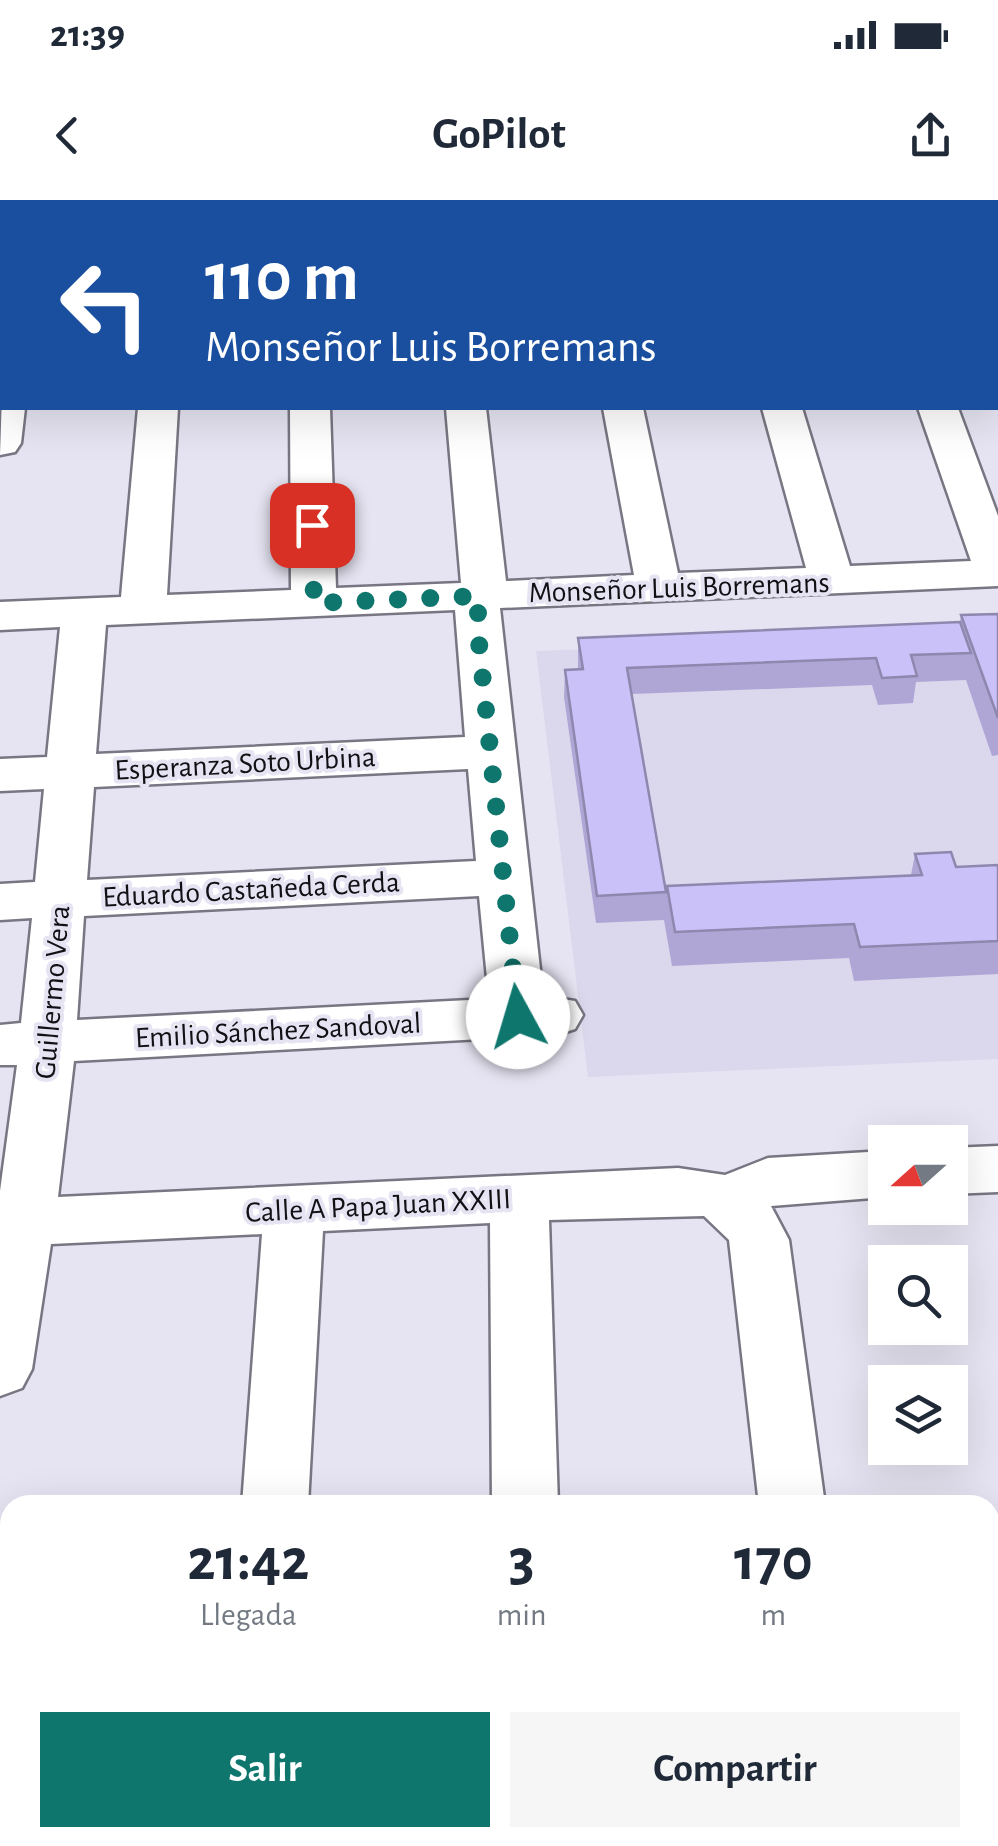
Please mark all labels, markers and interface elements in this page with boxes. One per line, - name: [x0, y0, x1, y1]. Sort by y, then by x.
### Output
- text: 21:39: [50, 16, 125, 54]
- icon: back: [40, 108, 95, 163]
- icon: share: [903, 108, 958, 163]
- text: GoPilot: [432, 112, 566, 157]
- icon: left: [40, 240, 170, 370]
- text: 110 m: [205, 243, 359, 313]
- text: Monseñor Luis Borremans: [205, 325, 657, 370]
- pin: [270, 483, 355, 568]
- icon: arrive: [285, 498, 340, 553]
- street label: Monseñor Luis Borremans: [528, 568, 830, 608]
- street label: Esperanza Soto Urbina: [114, 742, 376, 786]
- street label: Eduardo Castañeda Cerda: [101, 867, 401, 913]
- street label: Guillermo Vera: [30, 904, 76, 1080]
- position arrow: [466, 965, 570, 1069]
- street label: Emilio Sánchez Sandoval: [134, 1009, 422, 1053]
- north arrow: [868, 1125, 968, 1225]
- map controls: [868, 1125, 968, 1465]
- street label: Calle A Papa Juan XXIII: [244, 1184, 512, 1228]
- button: search: [868, 1245, 968, 1345]
- button: layers: [868, 1365, 968, 1465]
- text: 21:42: [187, 1531, 309, 1591]
- text: 3: [509, 1531, 535, 1591]
- text: 170: [734, 1531, 813, 1591]
- text: Llegada: [200, 1599, 297, 1631]
- text: min: [497, 1599, 547, 1631]
- text: m: [760, 1599, 786, 1631]
- button: Salir: [40, 1712, 490, 1827]
- button: Compartir: [510, 1712, 960, 1827]

